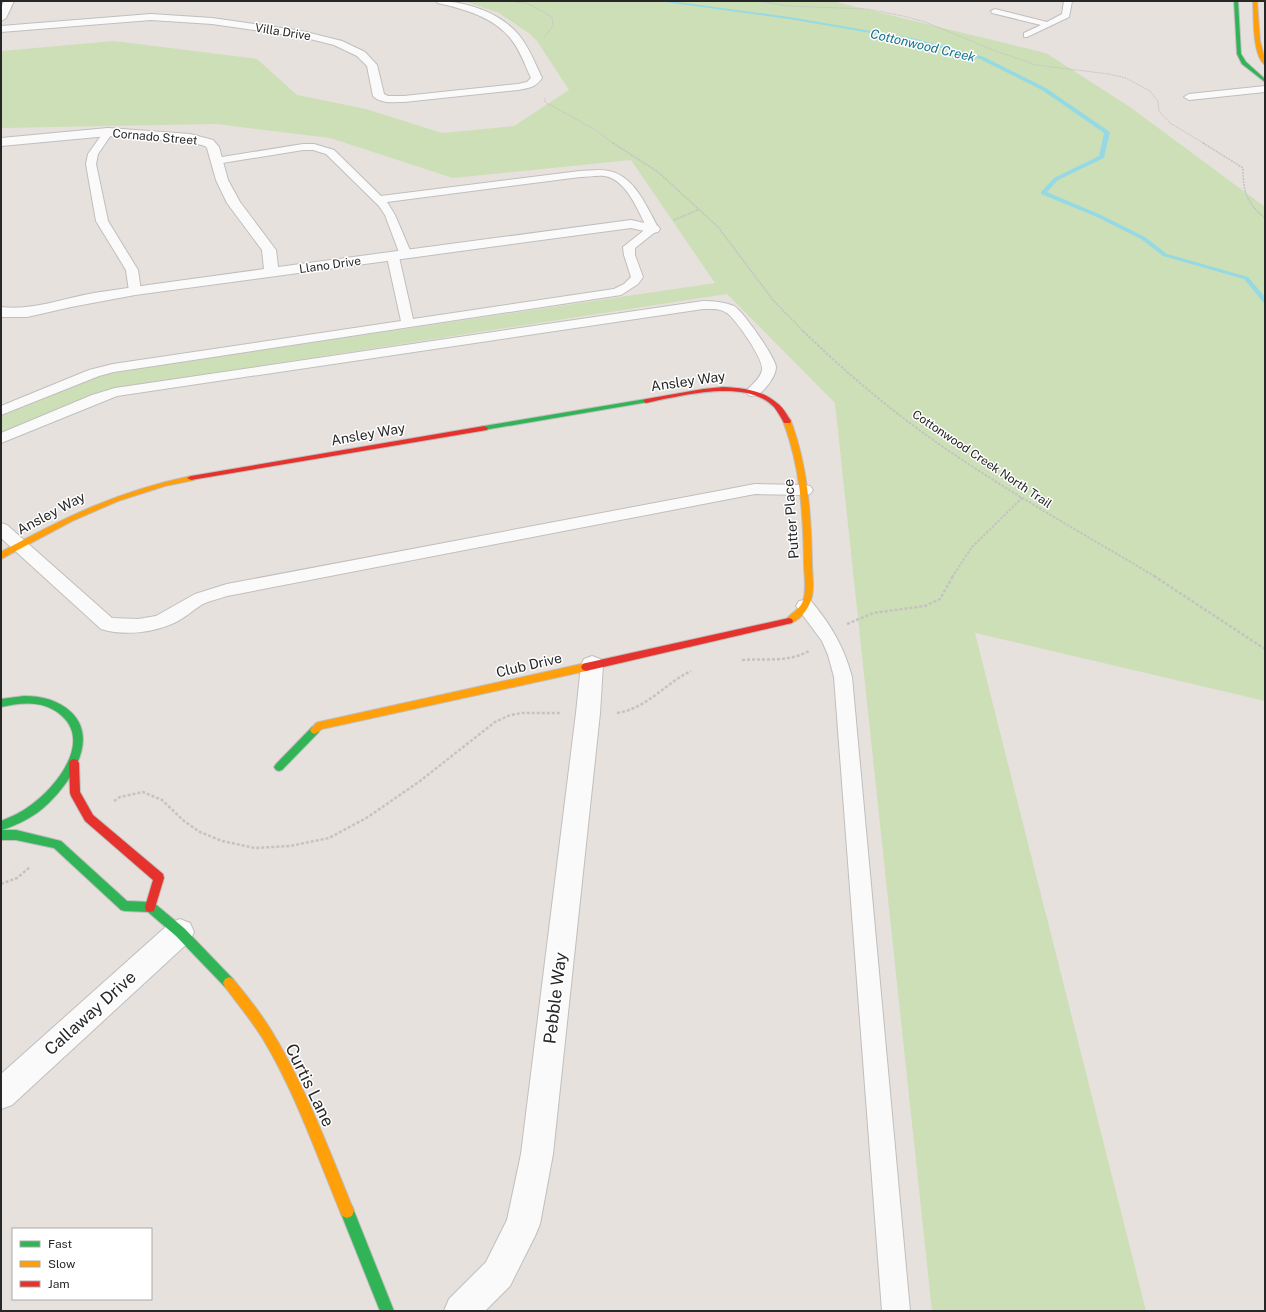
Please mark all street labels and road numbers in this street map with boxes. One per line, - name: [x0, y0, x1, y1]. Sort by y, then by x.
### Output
- street label: Villa Drive: [254, 21, 312, 43]
- street label: Cornado Street: [112, 126, 198, 148]
- street label: Llano Drive: [298, 254, 362, 276]
- street label: Ansley Way: [650, 368, 727, 394]
- street label: Cottonwood Creek North Trail: [910, 407, 1055, 511]
- street label: Ansley Way: [330, 420, 407, 448]
- street label: Putter Place: [780, 478, 802, 560]
- street label: Ansley Way: [14, 488, 88, 538]
- street label: Club Drive: [495, 650, 564, 680]
- street label: Pebble Way: [539, 951, 571, 1045]
- street label: Callaway Drive: [40, 967, 140, 1059]
- street label: Curtis Lane: [281, 1040, 339, 1130]

